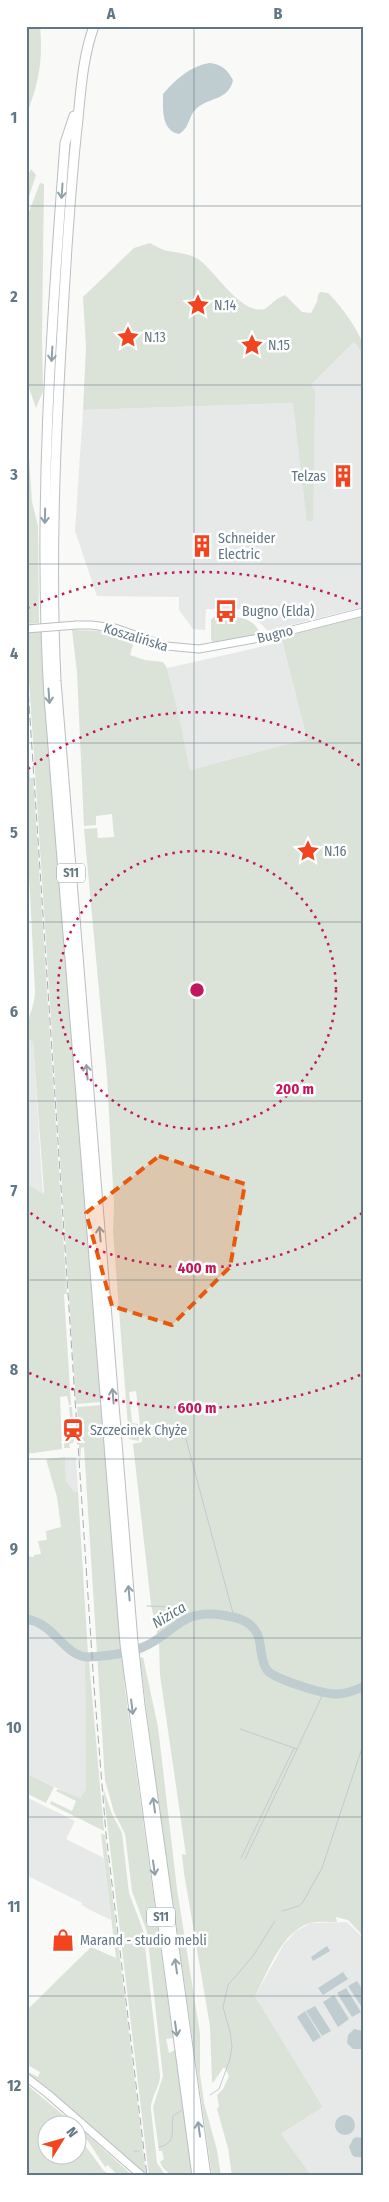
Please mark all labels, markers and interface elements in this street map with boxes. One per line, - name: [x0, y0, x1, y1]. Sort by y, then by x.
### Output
- text: A: [106, 4, 116, 23]
- text: B: [274, 4, 283, 23]
- text: 1: [11, 108, 17, 127]
- one-way arrow: [57, 183, 66, 199]
- text: 2: [9, 287, 18, 306]
- place icon: N.14: [185, 292, 211, 318]
- place label: N.14: [214, 297, 237, 314]
- place icon: N.13: [115, 324, 141, 350]
- place label: N.13: [144, 329, 166, 346]
- place icon: N.15: [239, 332, 265, 358]
- place label: N.15: [268, 337, 290, 354]
- one-way arrow: [48, 345, 57, 361]
- building icon: Telzas: [330, 463, 356, 489]
- text: 3: [9, 465, 18, 484]
- place label: Telzas: [291, 468, 326, 485]
- one-way arrow: [40, 508, 50, 524]
- place label: Schneider Electric: [218, 530, 276, 563]
- building icon: Schneider Electric: [189, 533, 215, 559]
- bus stop icon: Bugno (Elda): [213, 598, 239, 624]
- place label: Bugno (Elda): [242, 603, 314, 620]
- street label: Koszalińska: [102, 620, 170, 655]
- street label: Bugno: [255, 622, 295, 647]
- text: 4: [10, 644, 18, 663]
- one-way arrow: [45, 687, 54, 703]
- text: 5: [10, 823, 18, 842]
- place icon: N.16: [295, 838, 321, 864]
- place label: N.16: [324, 843, 347, 860]
- road number: S11: [57, 864, 85, 882]
- centre of rings: [188, 981, 206, 999]
- text: 6: [10, 1002, 18, 1021]
- one-way arrow: [83, 1065, 92, 1081]
- text: 200 m: [275, 1080, 314, 1098]
- text: 7: [11, 1181, 18, 1200]
- one-way arrow: [96, 1227, 105, 1243]
- text: 400 m: [178, 1259, 216, 1277]
- text: 8: [10, 1360, 19, 1379]
- one-way arrow: [109, 1389, 118, 1405]
- text: 600 m: [178, 1399, 216, 1417]
- station icon: Szczecinek Chyże: [60, 1417, 86, 1443]
- place label: Szczecinek Chyże: [90, 1422, 187, 1439]
- text: 9: [10, 1539, 18, 1558]
- one-way arrow: [124, 1585, 134, 1601]
- water label: Nizica: [149, 1598, 189, 1632]
- one-way arrow: [127, 1699, 137, 1715]
- text: 10: [6, 1718, 22, 1737]
- one-way arrow: [149, 1797, 159, 1813]
- one-way arrow: [149, 1860, 159, 1876]
- text: 11: [7, 1897, 21, 1916]
- road number: S11: [147, 1908, 175, 1926]
- shop icon: Marand - studio mebli: [50, 1927, 76, 1953]
- place label: Marand - studio mebli: [80, 1932, 207, 1949]
- one-way arrow: [171, 1958, 181, 1974]
- one-way arrow: [172, 2020, 182, 2036]
- text: 12: [7, 2076, 22, 2095]
- north arrow: [38, 2114, 88, 2164]
- one-way arrow: [194, 2122, 204, 2138]
- text: N: [63, 2124, 81, 2141]

